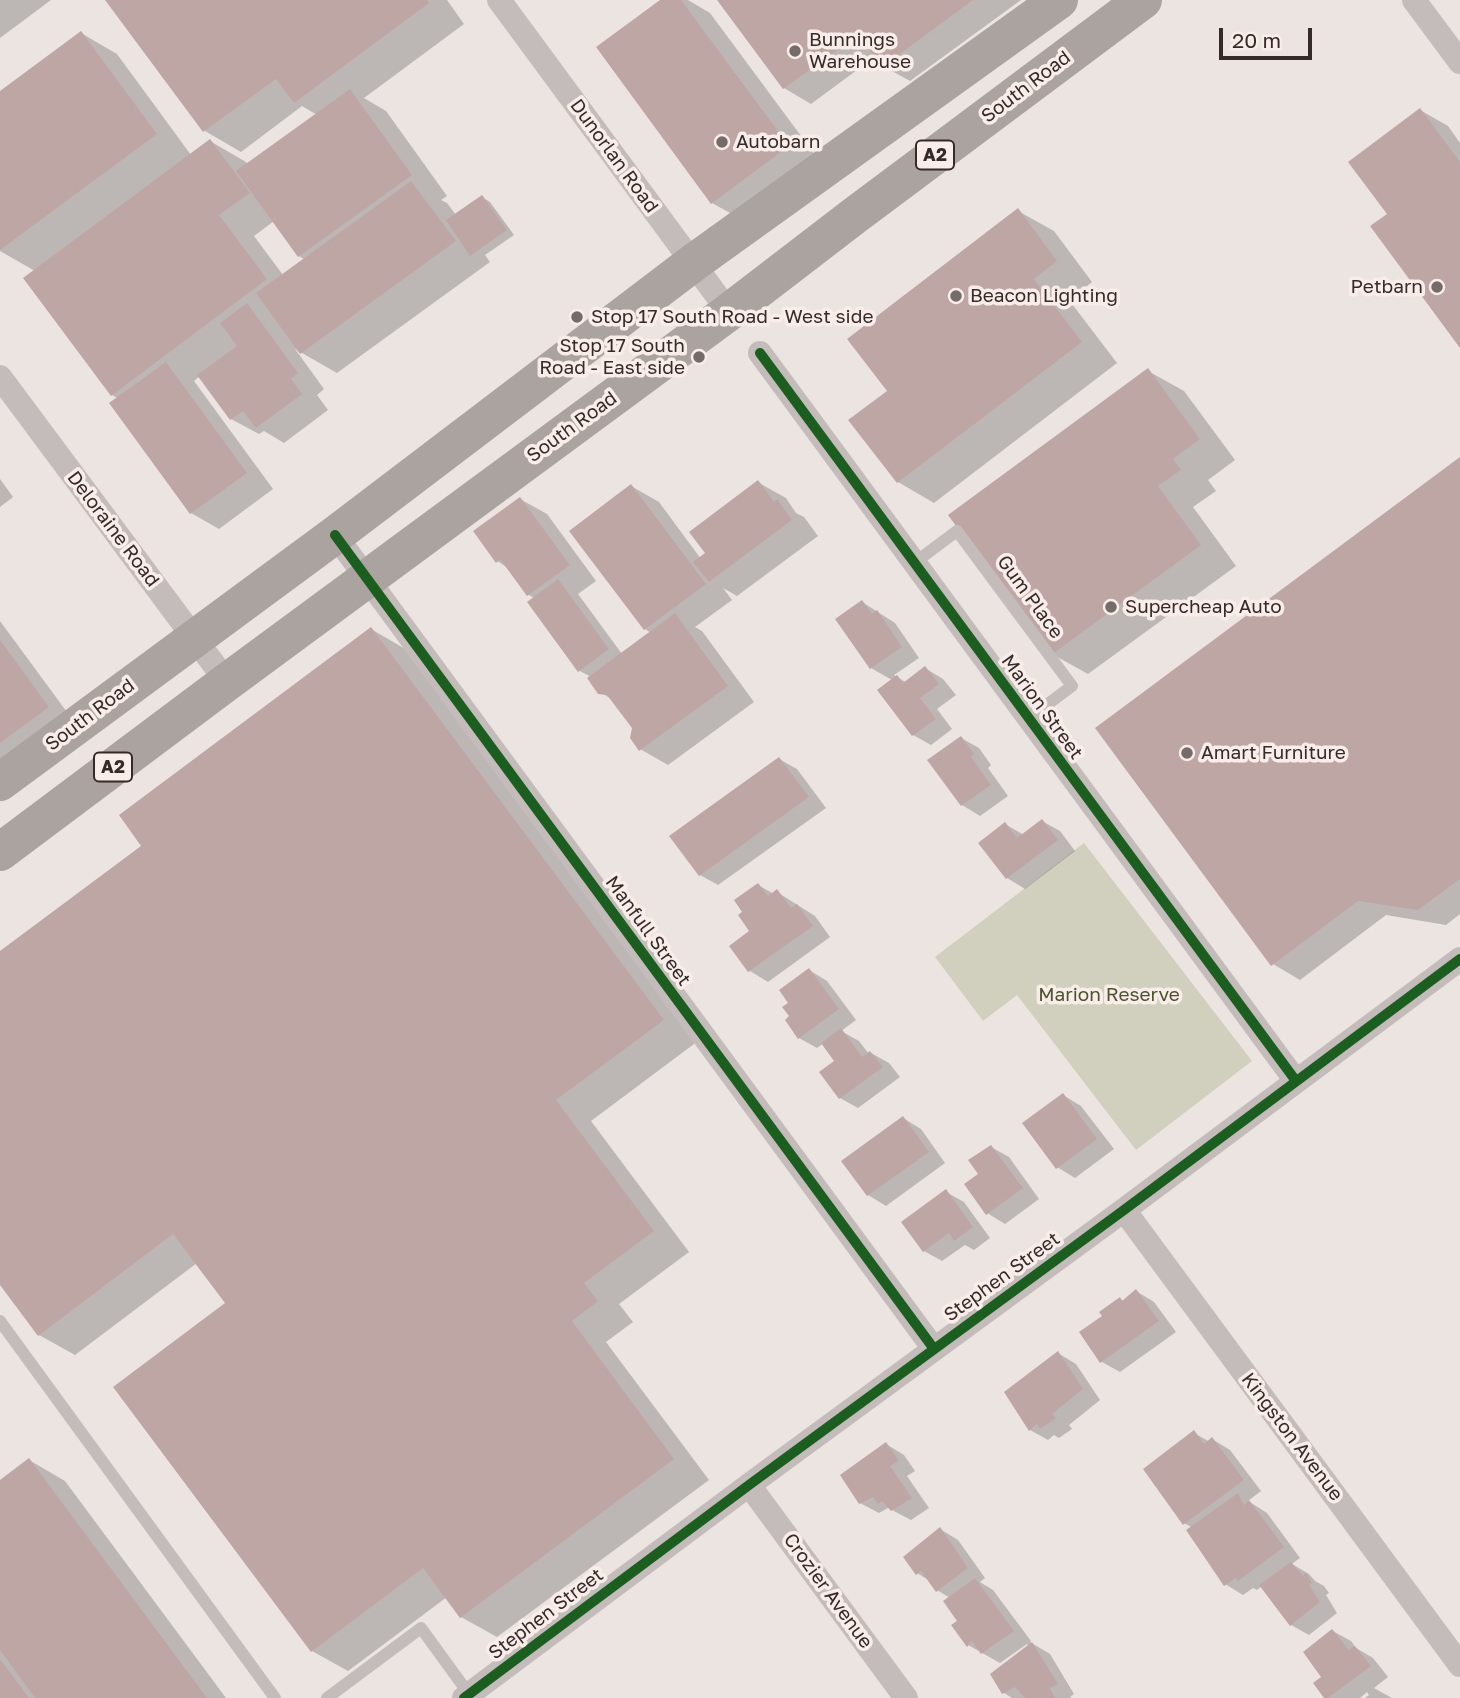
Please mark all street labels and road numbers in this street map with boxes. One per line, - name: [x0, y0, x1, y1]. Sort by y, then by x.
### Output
- street label: South Road: [977, 46, 1075, 128]
- street label: Dunorlan Road: [565, 95, 663, 217]
- road number: A2: [916, 140, 954, 170]
- street label: South Road: [523, 387, 621, 467]
- street label: Deloraine Road: [62, 467, 164, 591]
- street label: Gum Place: [992, 551, 1068, 643]
- street label: Marion Street: [996, 650, 1088, 764]
- street label: South Road: [41, 674, 139, 756]
- road number: A2: [94, 752, 132, 782]
- street label: Manfull Street: [600, 872, 696, 990]
- street label: Stephen Street: [940, 1227, 1064, 1327]
- street label: Kingston Avenue: [1237, 1369, 1347, 1505]
- street label: Crozier Avenue: [779, 1529, 877, 1653]
- street label: Stephen Street: [484, 1564, 608, 1664]

